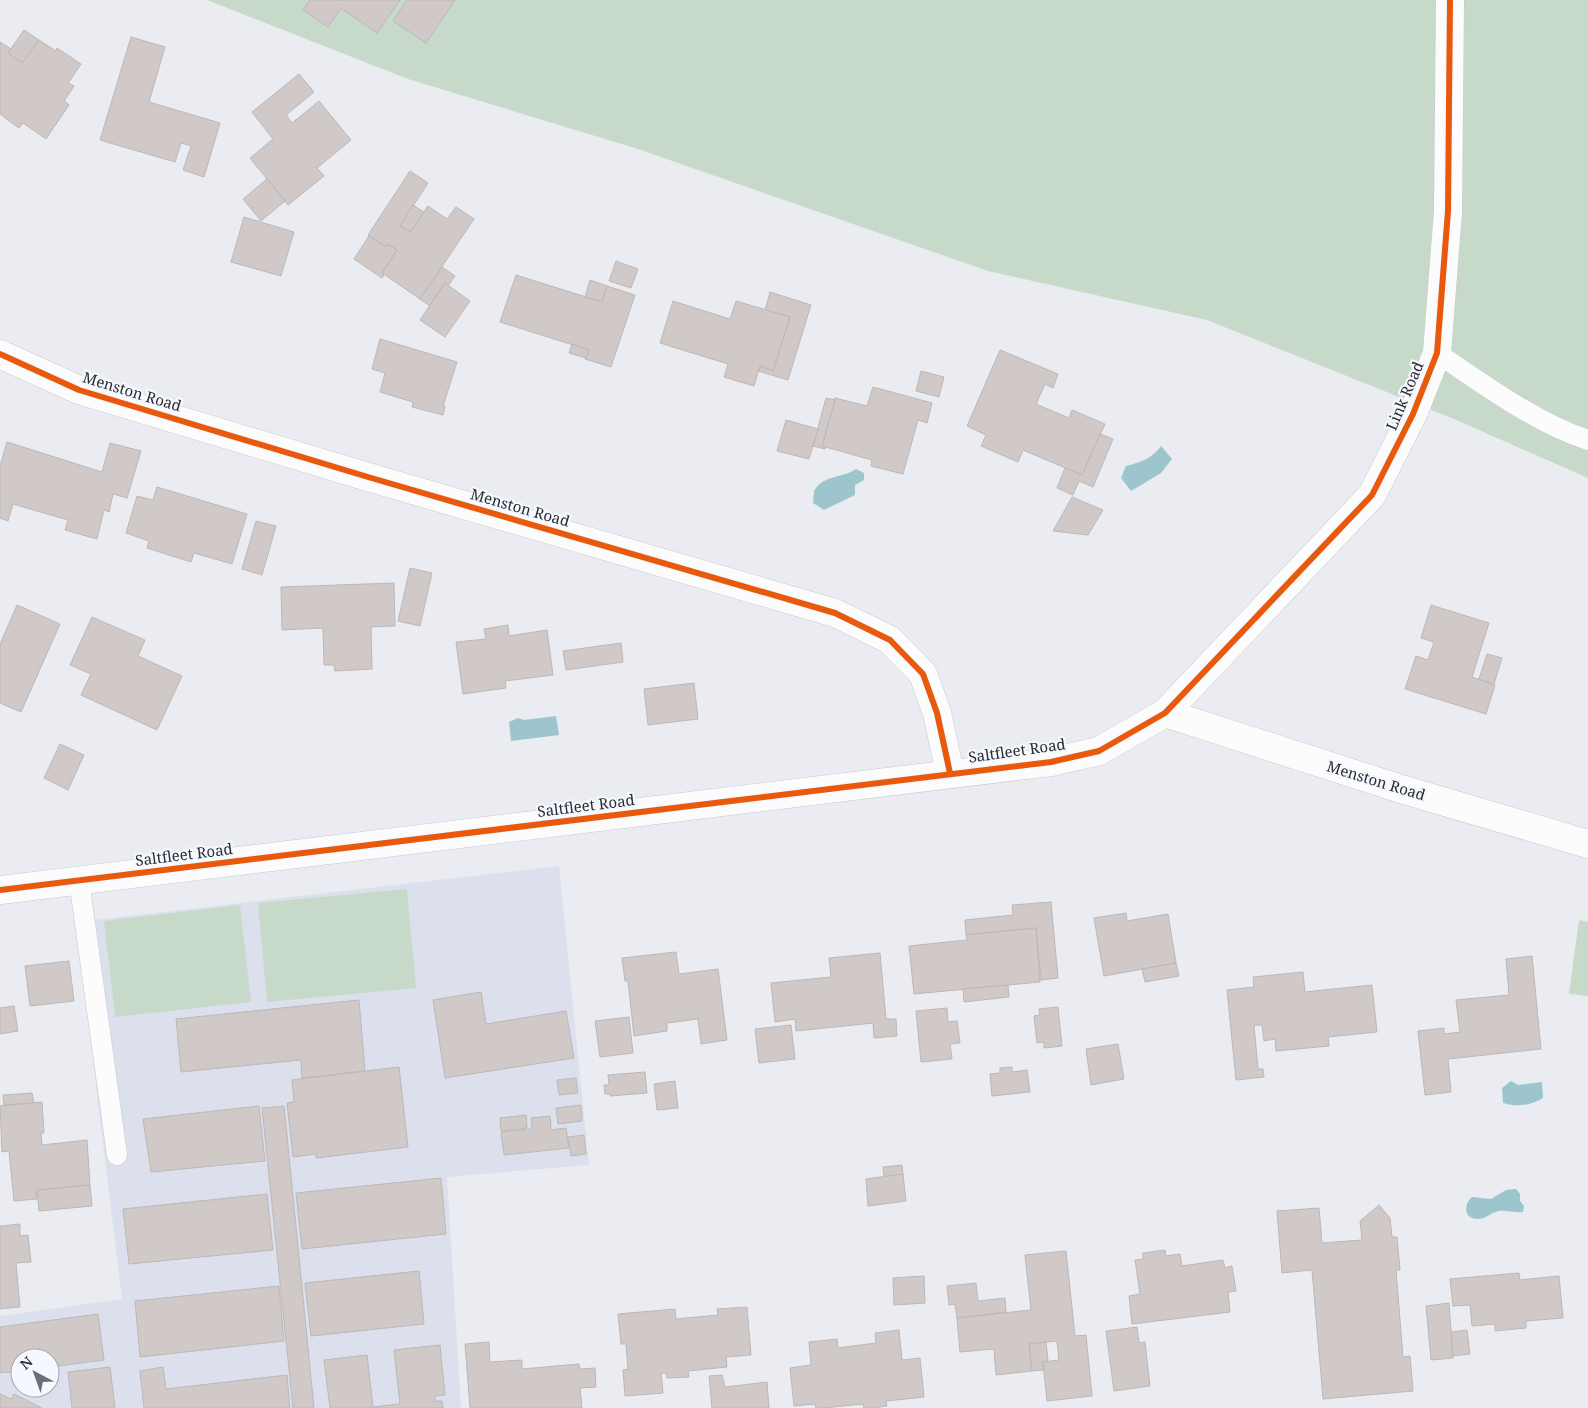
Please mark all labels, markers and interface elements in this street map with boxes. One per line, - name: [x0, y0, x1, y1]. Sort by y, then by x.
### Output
- street label: Link Road: [1381, 358, 1427, 433]
- street label: Menston Road: [80, 367, 184, 416]
- street label: Menston Road: [468, 483, 572, 531]
- street label: Saltfleet Road: [967, 733, 1067, 767]
- street label: Menston Road: [1324, 756, 1428, 805]
- street label: Saltfleet Road: [536, 789, 636, 821]
- street label: Saltfleet Road: [134, 838, 234, 870]
- north arrow: [10, 1348, 60, 1398]
- text: N: [16, 1352, 37, 1374]

